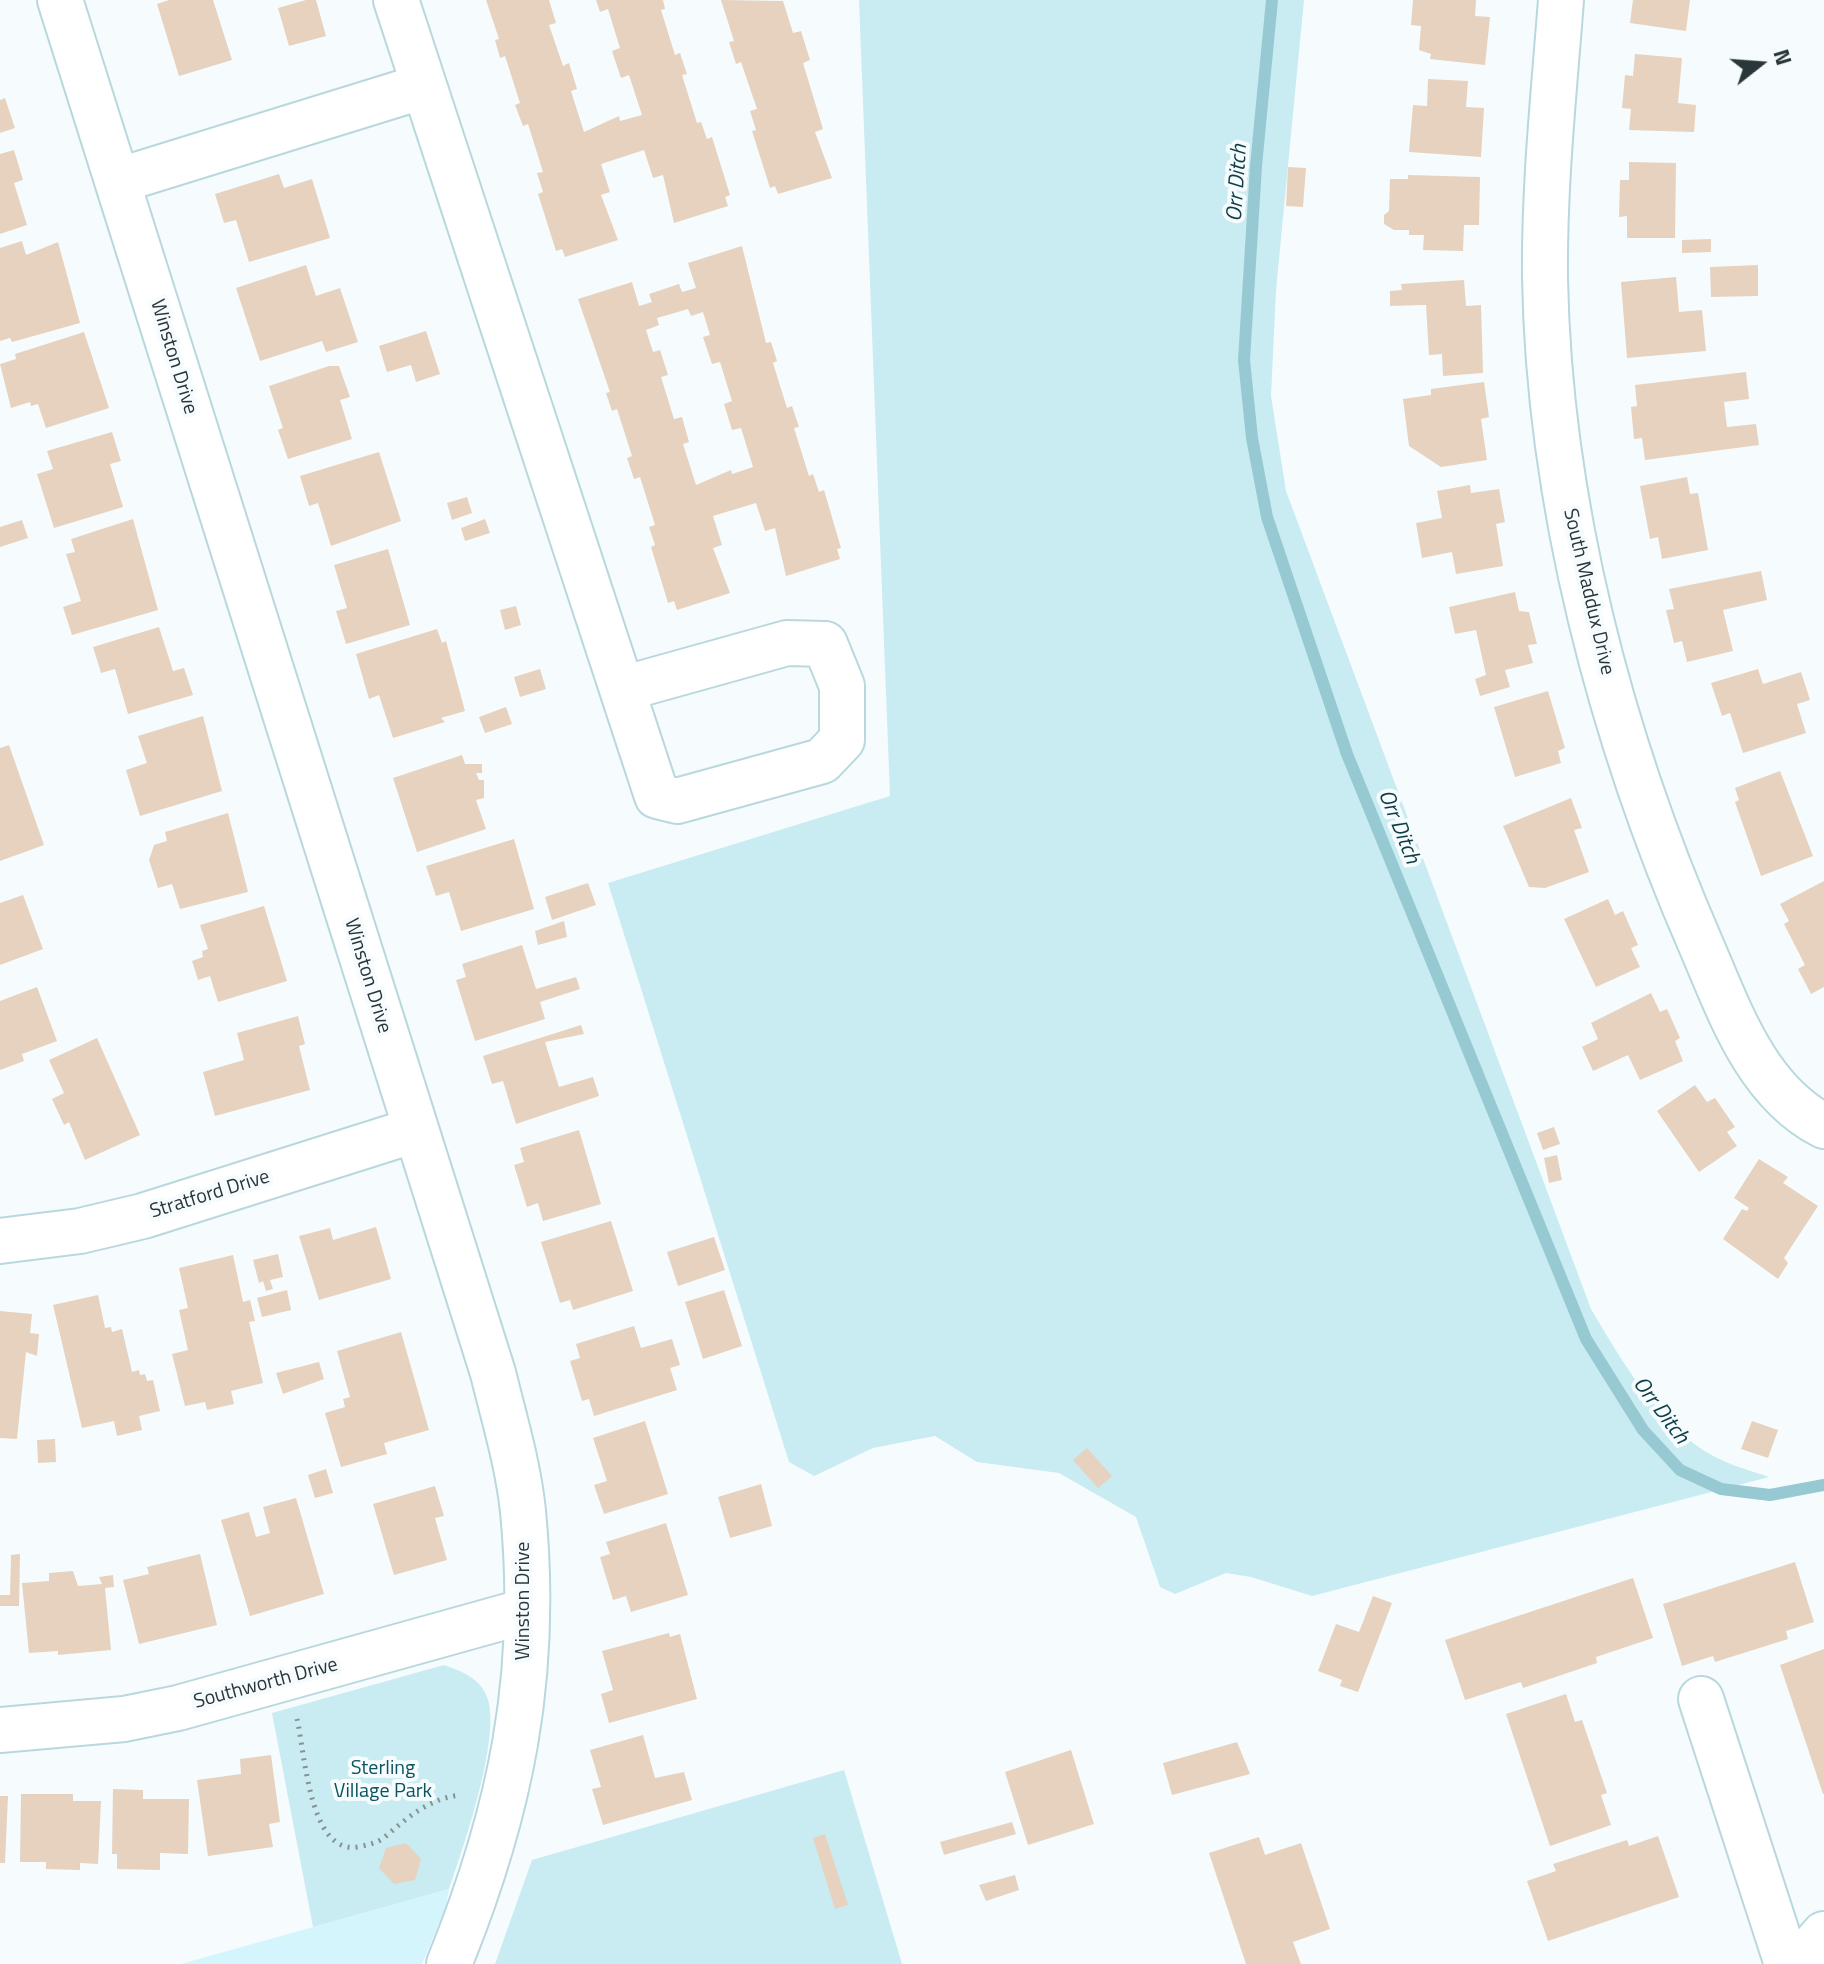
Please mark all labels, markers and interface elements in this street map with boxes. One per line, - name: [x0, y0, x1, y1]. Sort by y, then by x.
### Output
- north arrow: [1720, 24, 1800, 104]
- text: N: [1764, 45, 1801, 69]
- water label: Orr Ditch: [1222, 144, 1254, 222]
- street label: Winston Drive: [144, 297, 202, 417]
- street label: South Maddux Drive: [1557, 506, 1619, 678]
- water label: Orr Ditch: [1371, 786, 1425, 868]
- street label: Winston Drive: [338, 916, 396, 1036]
- street label: Stratford Drive: [147, 1165, 273, 1225]
- water label: Orr Ditch: [1626, 1372, 1694, 1450]
- street label: Winston Drive: [512, 1542, 536, 1660]
- street label: Southworth Drive: [191, 1653, 341, 1715]
- park label: Sterling Village Park: [334, 1757, 432, 1804]

